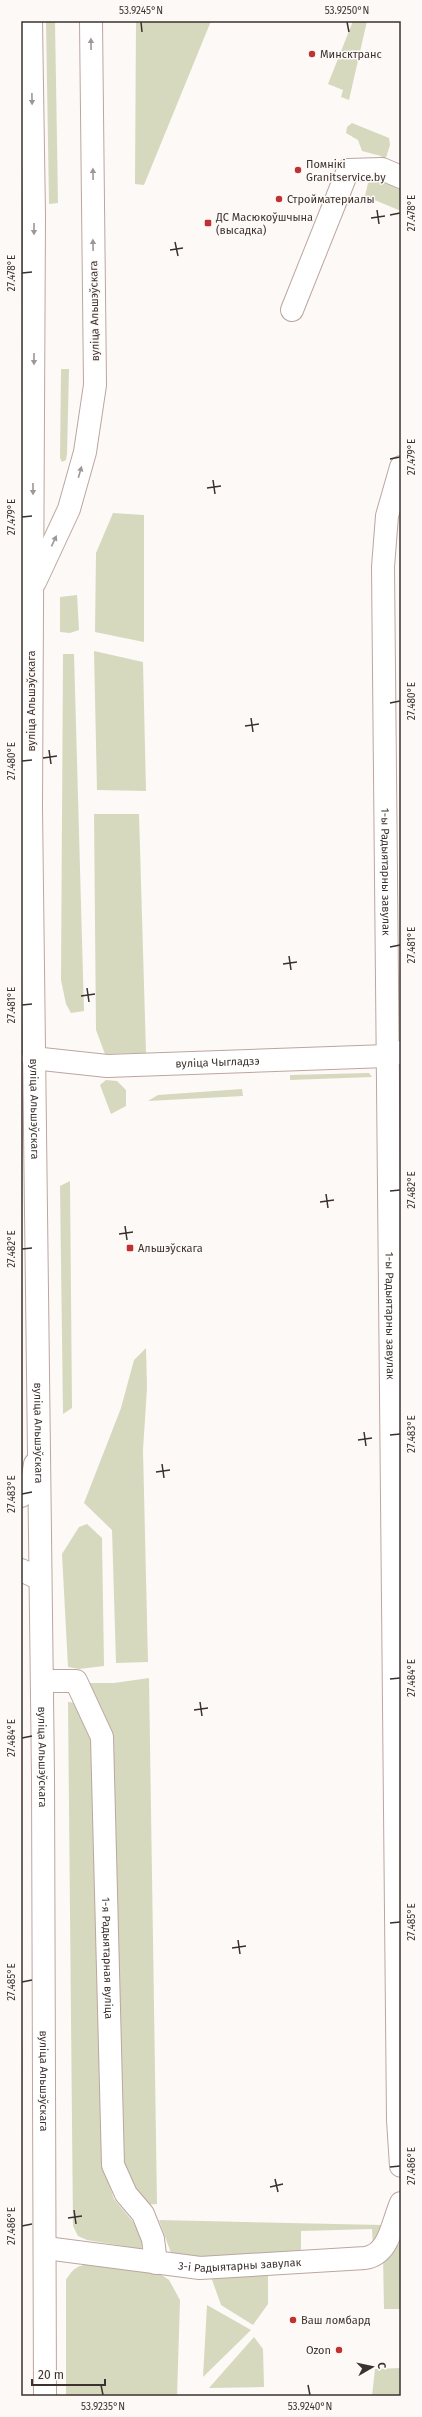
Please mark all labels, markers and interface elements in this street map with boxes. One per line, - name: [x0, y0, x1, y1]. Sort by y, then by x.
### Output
- text: 53.9245°N: [119, 5, 163, 17]
- text: 53.9250°N: [325, 5, 369, 17]
- one-way arrow: [88, 37, 94, 50]
- place label: Минсктранс: [320, 48, 382, 61]
- marker: Минсктранс: [307, 49, 317, 59]
- one-way arrow: [29, 93, 35, 106]
- place label: Помнікі Granitservice.by: [306, 158, 386, 184]
- marker: Помнікі Granitservice.by: [293, 165, 303, 175]
- one-way arrow: [90, 167, 96, 180]
- place label: Стройматериалы: [287, 193, 374, 206]
- marker: Стройматериалы: [274, 194, 284, 204]
- text: 27.478°E: [406, 195, 418, 231]
- place label: ДС Масюкоўшчына (высадка): [215, 211, 313, 237]
- marker: ДС Масюкоўшчына (высадка): [203, 218, 213, 228]
- one-way arrow: [31, 223, 37, 236]
- one-way arrow: [90, 239, 97, 251]
- text: 27.478°E: [6, 255, 18, 291]
- street label: вуліца Альшэўскага: [87, 260, 102, 362]
- one-way arrow: [31, 353, 37, 366]
- text: 27.479°E: [406, 439, 418, 475]
- one-way arrow: [77, 465, 83, 477]
- one-way arrow: [30, 483, 36, 496]
- text: 27.479°E: [6, 499, 18, 535]
- one-way arrow: [51, 535, 57, 547]
- street label: вуліца Альшэўскага: [25, 651, 38, 751]
- text: 27.480°E: [406, 682, 418, 720]
- text: 27.480°E: [6, 742, 18, 780]
- street label: 1-ы Радыятарны завулак: [378, 808, 393, 936]
- text: 27.481°E: [406, 927, 418, 963]
- text: 27.481°E: [6, 987, 18, 1023]
- street label: вуліца Чыгладзэ: [175, 1055, 260, 1071]
- street label: вуліца Альшэўскага: [27, 1058, 41, 1160]
- text: 27.482°E: [406, 1171, 418, 1209]
- text: 27.482°E: [6, 1230, 18, 1268]
- place label: Альшэўскага: [138, 1242, 203, 1255]
- marker: Альшэўскага: [125, 1243, 135, 1253]
- street label: 1-ы Радыятарны завулак: [383, 1252, 397, 1380]
- street label: вуліца Альшэўскага: [31, 1382, 45, 1484]
- text: 27.483°E: [406, 1415, 418, 1453]
- text: 27.483°E: [6, 1475, 18, 1513]
- text: 27.484°E: [406, 1659, 418, 1697]
- street label: вуліца Альшэўскага: [35, 1706, 49, 1807]
- text: 27.484°E: [6, 1719, 18, 1757]
- street label: 1-я Радыятарная вуліца: [99, 1897, 115, 2019]
- text: 27.485°E: [406, 1903, 418, 1941]
- text: 27.485°E: [6, 1963, 18, 2001]
- street label: вуліца Альшэўскага: [37, 2030, 50, 2131]
- text: 27.486°E: [406, 2147, 418, 2185]
- text: 27.486°E: [6, 2207, 18, 2245]
- street label: 3-і Радыятарны завулак: [177, 2256, 302, 2275]
- place label: Ваш ломбард: [301, 2314, 370, 2327]
- marker: Ваш ломбард: [288, 2315, 298, 2325]
- place label: Ozon: [306, 2344, 331, 2357]
- marker: Ozon: [334, 2345, 344, 2355]
- north arrow: [352, 2347, 392, 2387]
- scale bar: [32, 2361, 105, 2387]
- text: С: [374, 2361, 388, 2370]
- text: 20 m: [38, 2368, 64, 2382]
- text: 53.9235°N: [81, 2401, 125, 2413]
- text: 53.9240°N: [288, 2401, 332, 2413]

